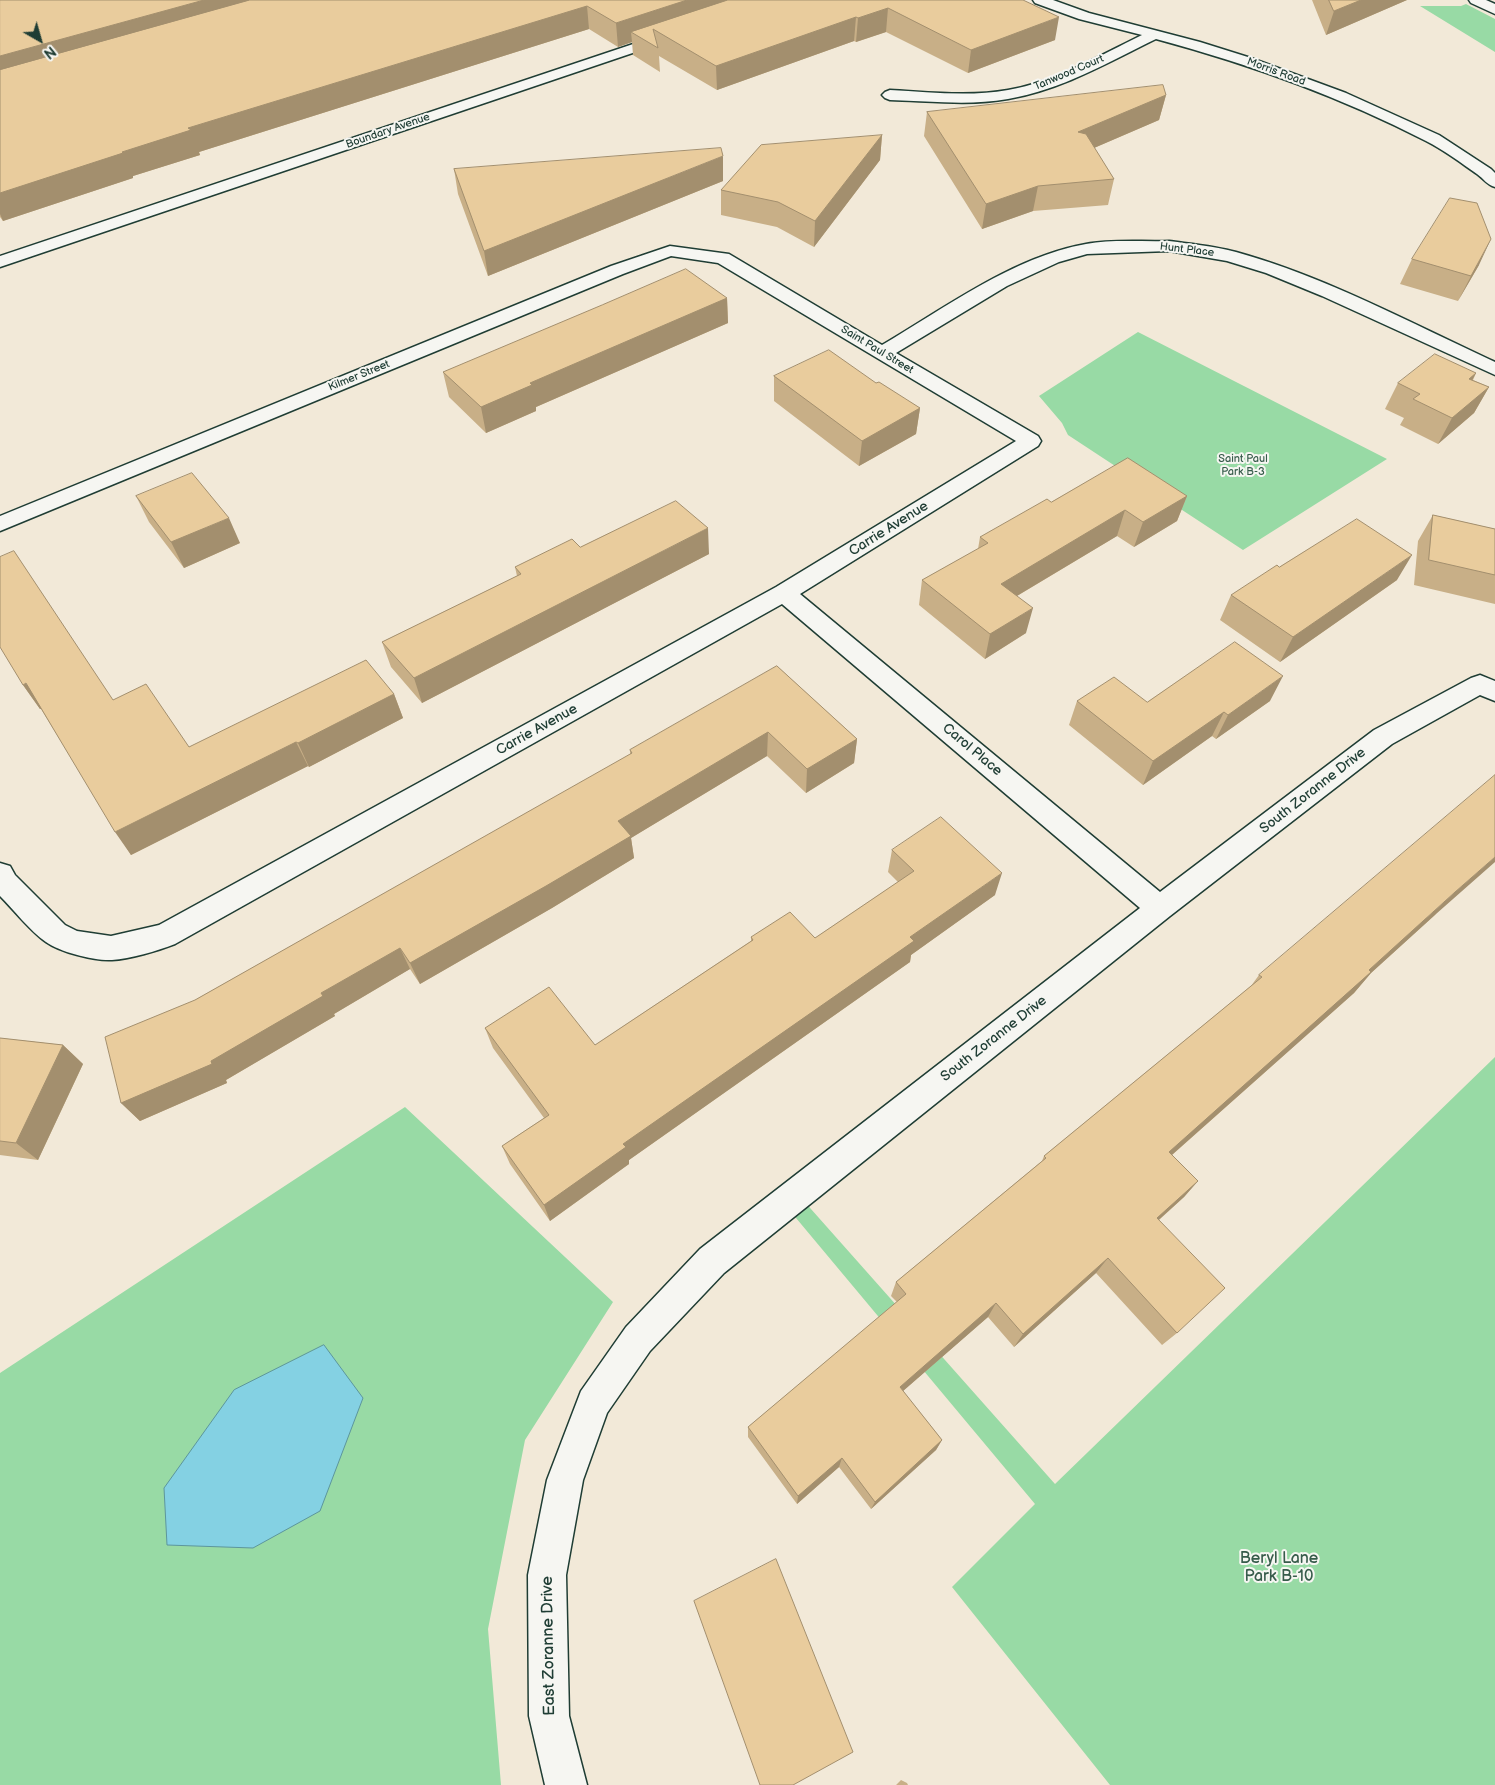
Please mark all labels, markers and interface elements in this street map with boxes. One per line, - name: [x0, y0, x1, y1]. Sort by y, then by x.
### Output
- north arrow: [15, 15, 65, 65]
- text: N: [40, 42, 59, 62]
- street label: Tanwood Court: [1032, 52, 1106, 94]
- street label: Morris Road: [1245, 55, 1307, 89]
- street label: Boundary Avenue: [344, 110, 432, 152]
- street label: Hunt Place: [1159, 240, 1215, 260]
- street label: Saint Paul Street: [838, 323, 916, 377]
- street label: Kilmer Street: [326, 358, 392, 394]
- park label: Saint Paul Park B-3: [1218, 452, 1268, 478]
- street label: Carrie Avenue: [846, 498, 932, 560]
- street label: Carrie Avenue: [493, 701, 581, 759]
- street label: Carol Place: [939, 720, 1005, 780]
- street label: South Zoranne Drive: [1257, 744, 1369, 838]
- street label: South Zoranne Drive: [938, 992, 1050, 1086]
- park label: Beryl Lane Park B-10: [1240, 1549, 1318, 1587]
- street label: East Zoranne Drive: [538, 1576, 560, 1716]

